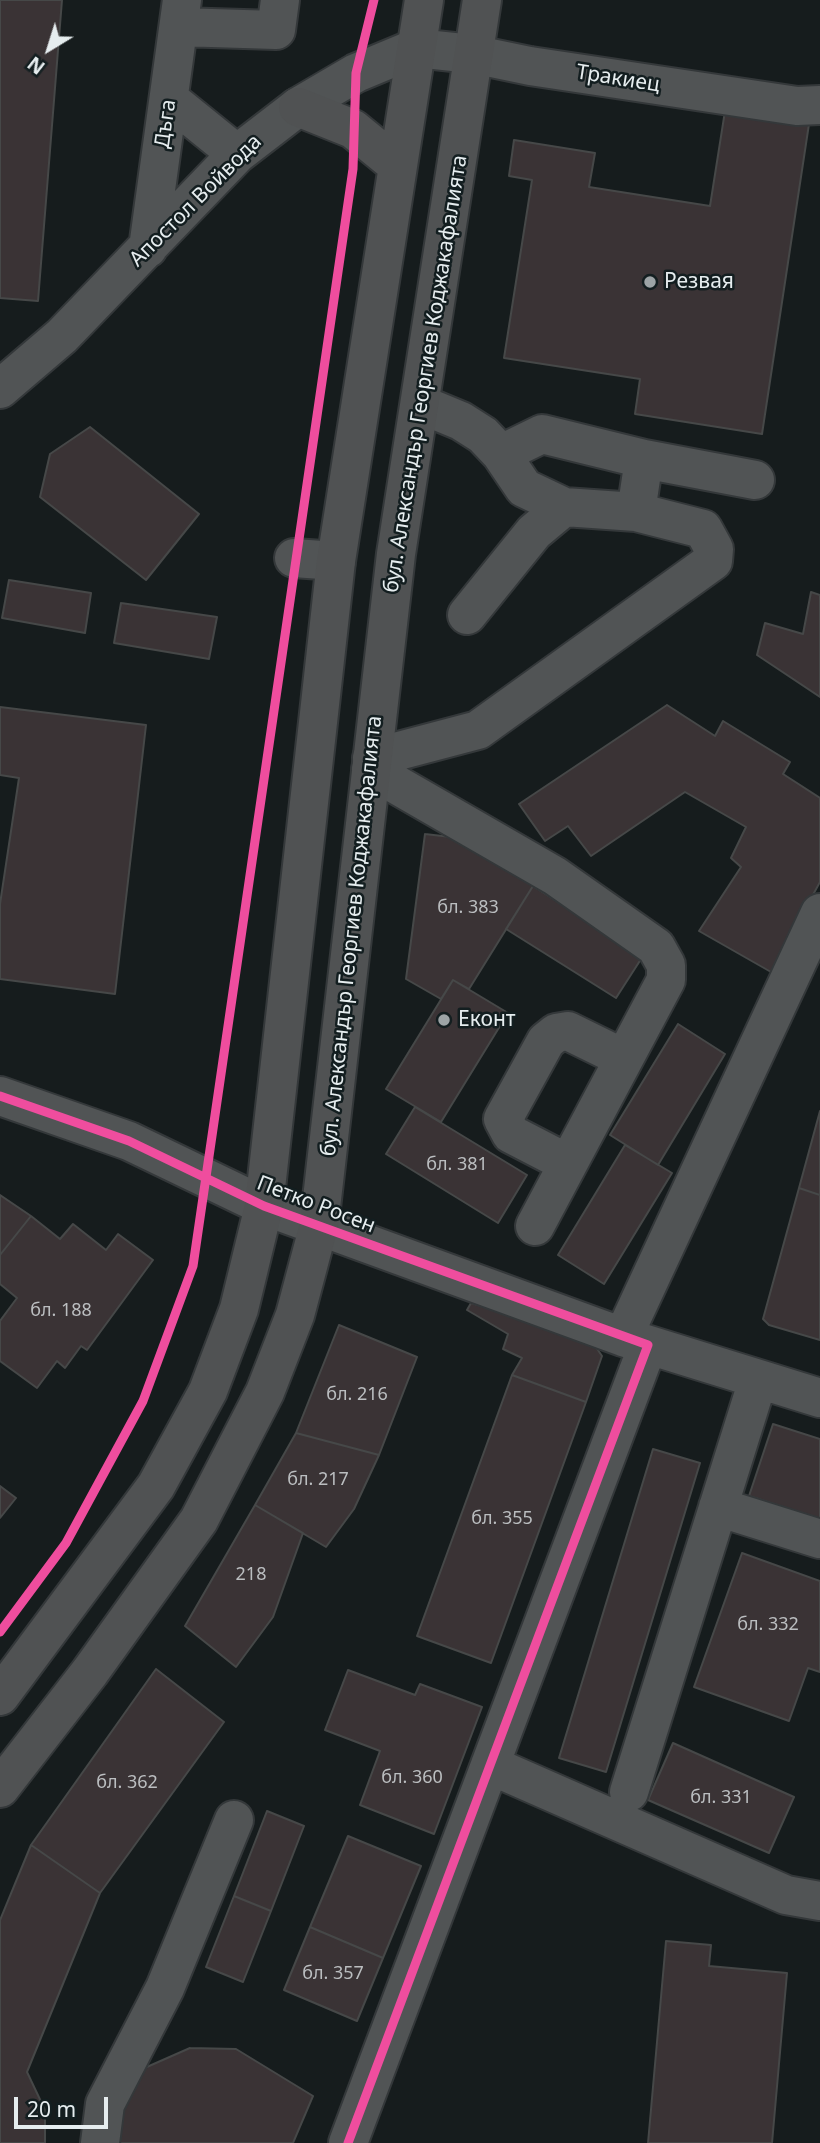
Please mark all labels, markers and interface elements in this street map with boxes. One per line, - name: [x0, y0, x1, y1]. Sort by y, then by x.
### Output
- north arrow: [14, 14, 84, 84]
- text: N: [22, 51, 50, 81]
- street label: Тракиец: [574, 60, 662, 98]
- street label: Дъга: [150, 98, 182, 150]
- street label: Апостол Войвода: [125, 130, 267, 272]
- street label: бул. Александър Георгиев Коджакафалията: [379, 153, 473, 595]
- place label: Резвая: [664, 269, 734, 295]
- marker: Резвая: [642, 274, 658, 290]
- street label: бул. Александър Георгиев Коджакафалията: [316, 714, 388, 1158]
- house number: бл. 383: [437, 897, 499, 919]
- place label: Еконт: [458, 1007, 516, 1033]
- marker: Еконт: [436, 1012, 452, 1028]
- house number: бл. 381: [426, 1154, 488, 1176]
- street label: Петко Росен: [253, 1171, 379, 1239]
- house number: бл. 188: [30, 1300, 92, 1322]
- house number: бл. 216: [326, 1384, 388, 1406]
- house number: бл. 217: [287, 1469, 349, 1491]
- house number: бл. 355: [471, 1508, 533, 1530]
- house number: 218: [236, 1564, 266, 1586]
- house number: бл. 332: [737, 1614, 799, 1636]
- house number: бл. 360: [381, 1767, 443, 1789]
- house number: бл. 362: [96, 1772, 158, 1794]
- house number: бл. 331: [690, 1787, 752, 1809]
- house number: бл. 357: [302, 1963, 364, 1985]
- scale bar: [18, 2084, 112, 2128]
- text: 20 m: [27, 2095, 76, 2123]

